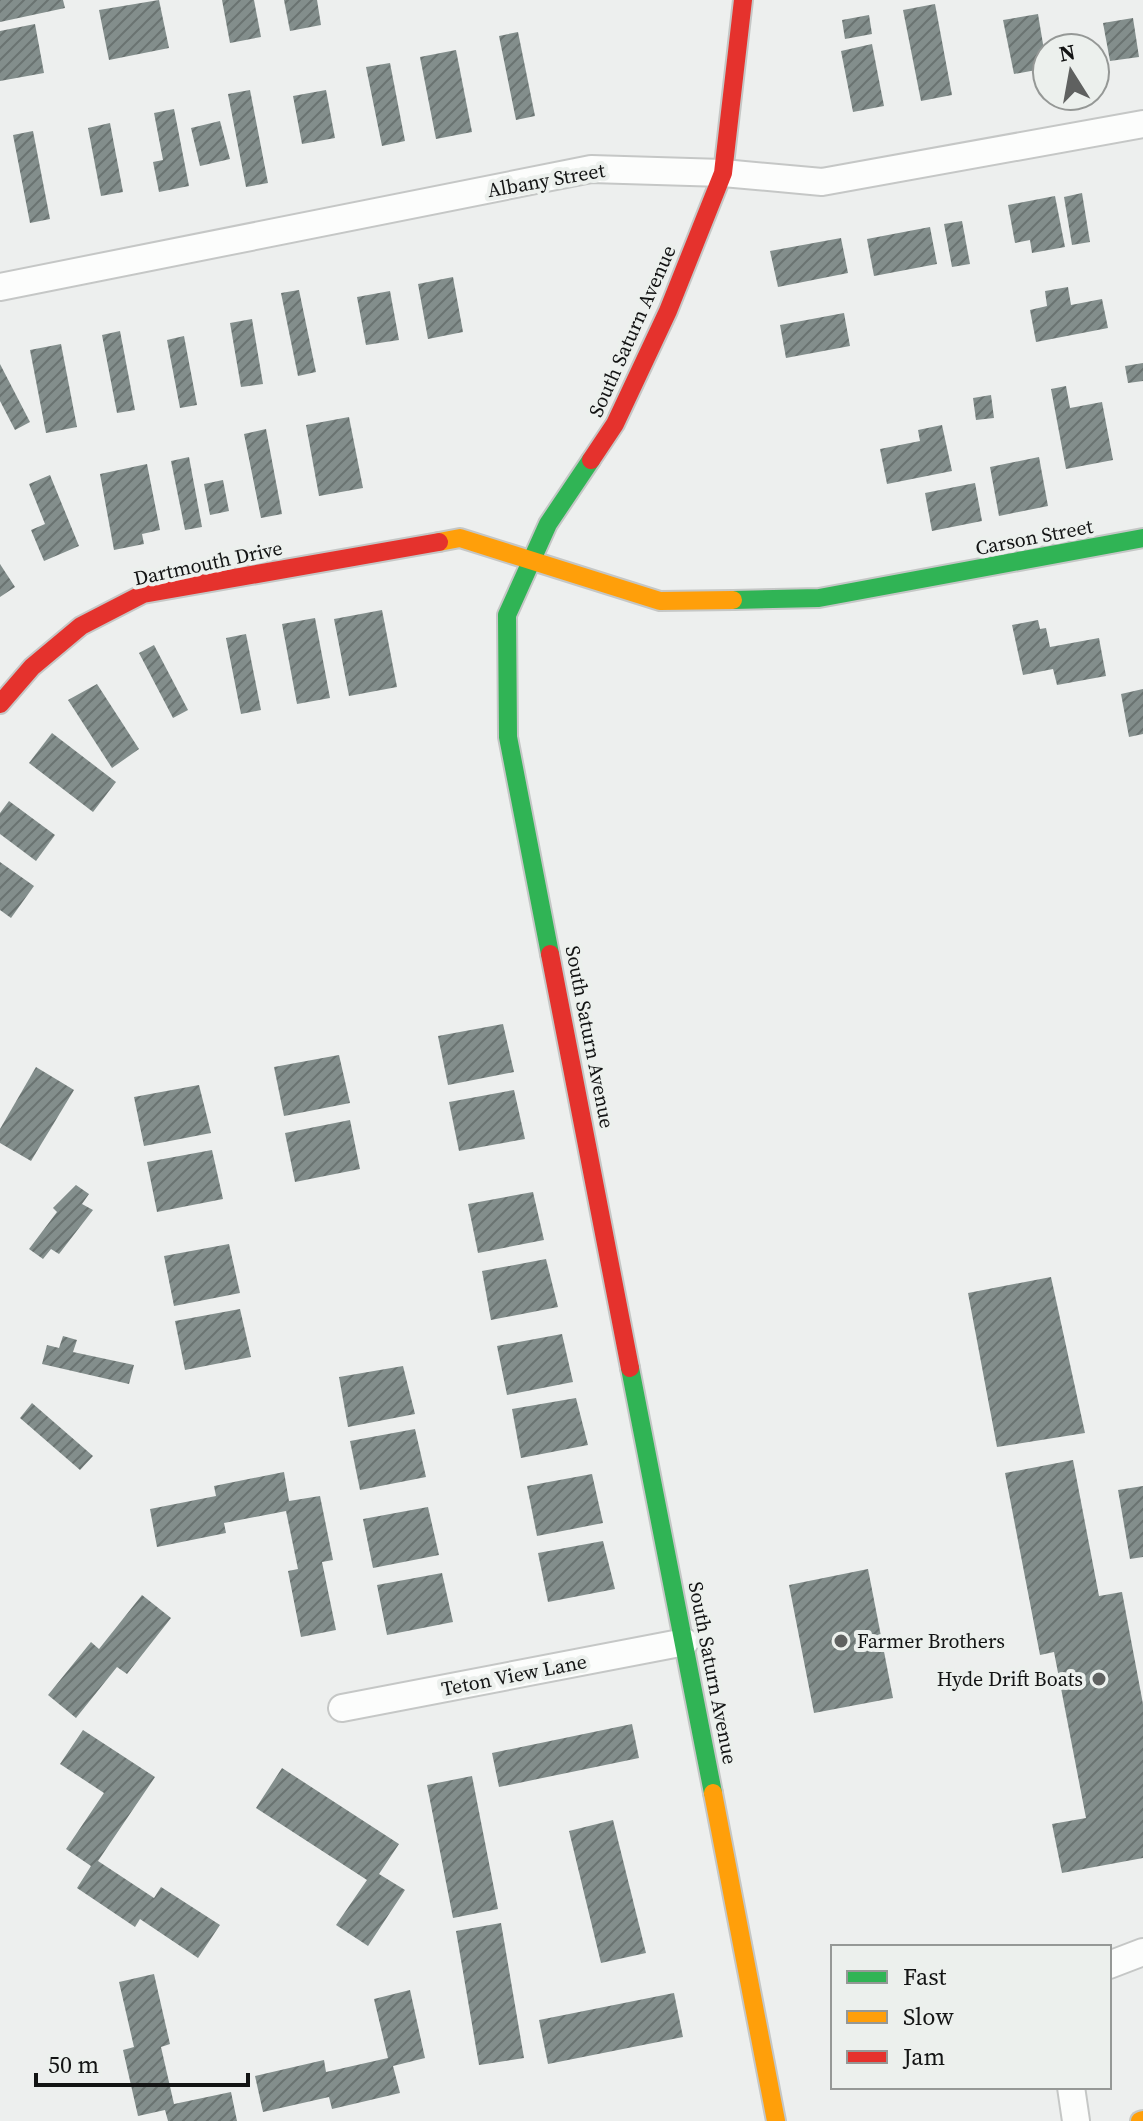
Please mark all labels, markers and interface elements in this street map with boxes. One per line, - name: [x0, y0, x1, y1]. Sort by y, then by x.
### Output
- north arrow: [1031, 32, 1111, 112]
- text: N: [1056, 36, 1078, 69]
- street label: Albany Street: [485, 156, 608, 204]
- street label: South Saturn Avenue: [582, 241, 682, 421]
- street label: Carson Street: [973, 512, 1096, 562]
- street label: Dartmouth Drive: [131, 534, 285, 592]
- street label: South Saturn Avenue: [559, 943, 621, 1131]
- street label: South Saturn Avenue: [682, 1579, 744, 1767]
- place label: Farmer Brothers: [857, 1627, 1005, 1655]
- marker: Farmer Brothers: [832, 1632, 850, 1650]
- street label: Teton View Lane: [439, 1647, 589, 1703]
- place label: Hyde Drift Boats: [937, 1665, 1083, 1693]
- marker: Hyde Drift Boats: [1090, 1670, 1108, 1688]
- legend: [831, 1945, 1111, 2089]
- text: Fast: [903, 1960, 947, 1993]
- text: Slow: [903, 2000, 954, 2033]
- scale bar: [36, 2037, 248, 2087]
- text: Jam: [902, 2040, 945, 2073]
- text: 50 m: [48, 2048, 99, 2081]

